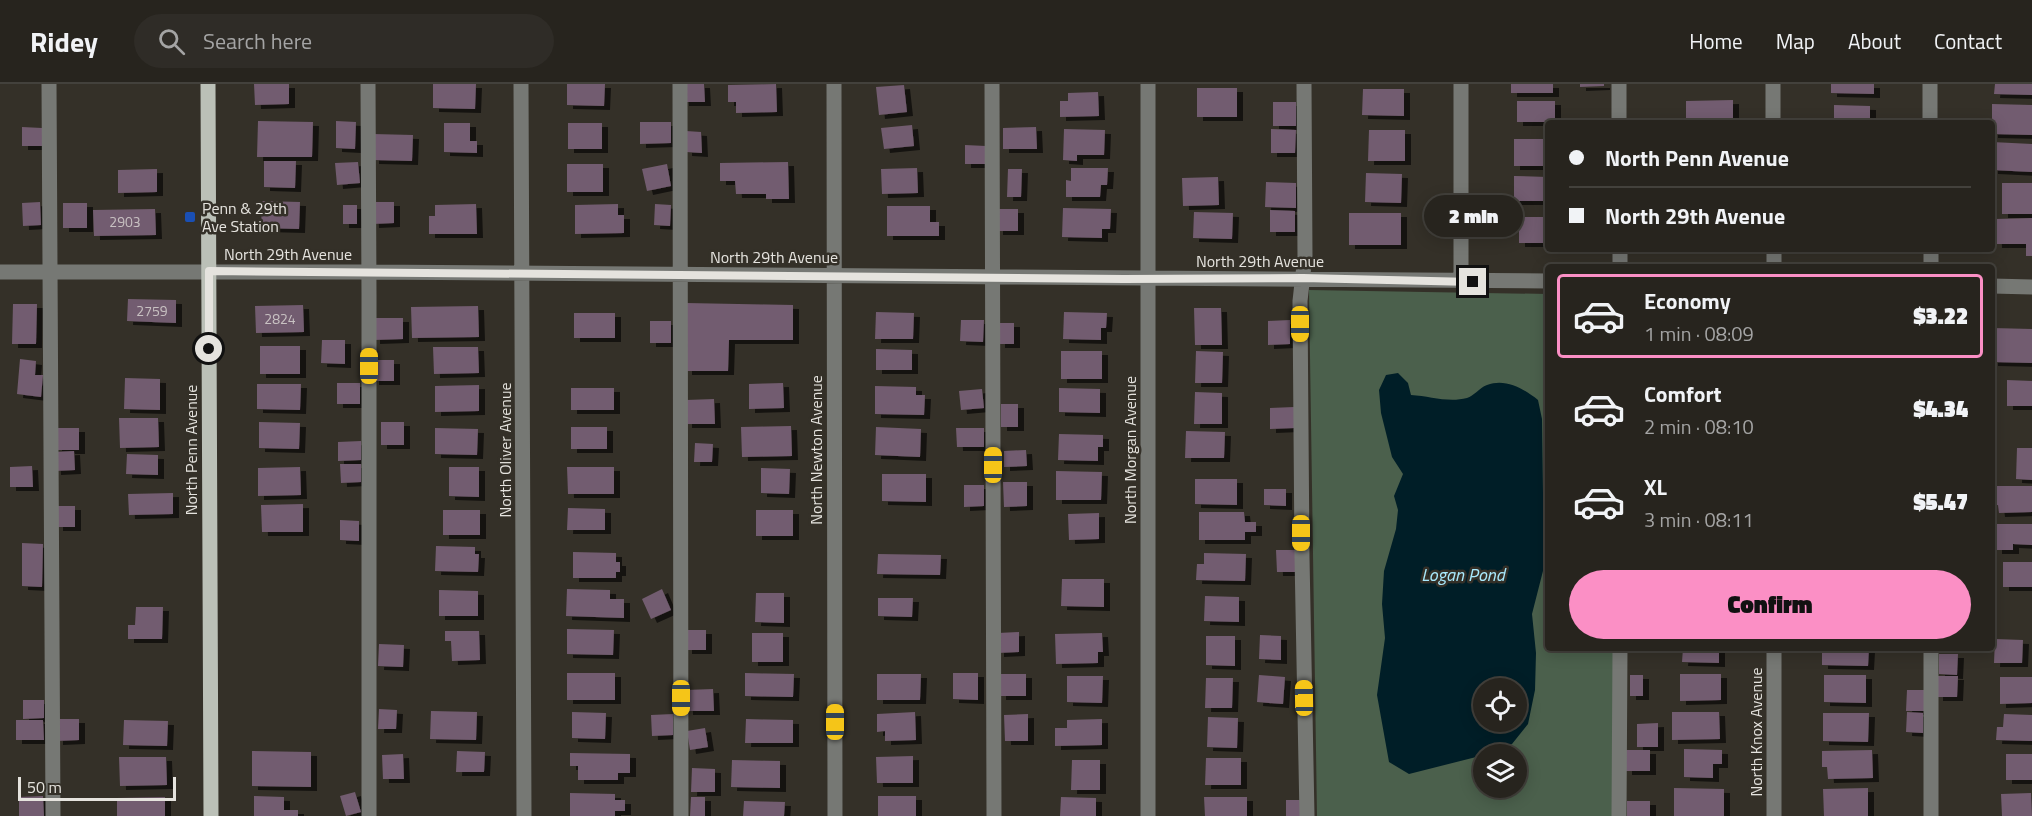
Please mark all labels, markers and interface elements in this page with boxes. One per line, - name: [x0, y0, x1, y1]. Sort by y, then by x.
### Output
- search box: [134, 14, 554, 68]
- text: Ridey: [30, 20, 98, 63]
- text: Search here: [203, 24, 312, 58]
- icon: search: [155, 25, 188, 58]
- text: Home: [1689, 25, 1743, 57]
- text: Map: [1776, 25, 1815, 57]
- text: About: [1848, 25, 1901, 57]
- text: Contact: [1934, 25, 2002, 57]
- text: North Penn Avenue: [1605, 141, 1789, 175]
- callout: 2 min: [1424, 195, 1522, 237]
- place label: Penn & 29th Ave Station: [202, 196, 287, 238]
- text: North 29th Avenue: [1605, 199, 1785, 233]
- text: 2 min: [1449, 200, 1498, 231]
- marker: Penn & 29th Ave Station: [183, 210, 197, 224]
- house number: 2903: [109, 211, 141, 232]
- street label: North 29th Avenue: [224, 242, 352, 266]
- street label: North 29th Avenue: [710, 245, 838, 269]
- street label: North 29th Avenue: [1196, 249, 1324, 273]
- route end: [1459, 268, 1486, 295]
- text: Economy: [1644, 284, 1731, 318]
- icon: car: [1572, 289, 1626, 343]
- text: $3.22: [1913, 299, 1968, 333]
- house number: 2759: [136, 300, 168, 321]
- car: [1291, 306, 1309, 342]
- house number: 2824: [264, 308, 296, 329]
- text: 1 min · 08:09: [1644, 318, 1754, 349]
- route start: [195, 335, 222, 362]
- car: [360, 348, 378, 384]
- street label: North Newton Avenue: [804, 375, 828, 525]
- street label: North Morgan Avenue: [1118, 376, 1142, 524]
- text: Comfort: [1644, 377, 1722, 411]
- icon: car: [1572, 382, 1626, 436]
- street label: North Oliver Avenue: [493, 383, 517, 517]
- street label: North Penn Avenue: [179, 385, 203, 515]
- text: $4.34: [1913, 392, 1968, 426]
- text: 2 min · 08:10: [1644, 411, 1754, 442]
- car: [984, 447, 1002, 483]
- text: XL: [1644, 470, 1667, 504]
- icon: car: [1572, 475, 1626, 529]
- text: $5.47: [1913, 485, 1968, 519]
- text: 3 min · 08:11: [1644, 504, 1754, 535]
- car: [1292, 515, 1310, 551]
- water label: Logan Pond: [1421, 561, 1507, 588]
- button: Confirm: [1569, 570, 1971, 639]
- street label: North Knox Avenue: [1744, 667, 1768, 797]
- map controls: [1473, 678, 1527, 798]
- button: locate: [1473, 678, 1527, 732]
- car: [672, 680, 690, 716]
- car: [1295, 680, 1313, 716]
- car: [826, 704, 844, 740]
- button: layers: [1473, 744, 1527, 798]
- scale bar: [18, 774, 176, 802]
- text: 50 m: [27, 775, 62, 799]

